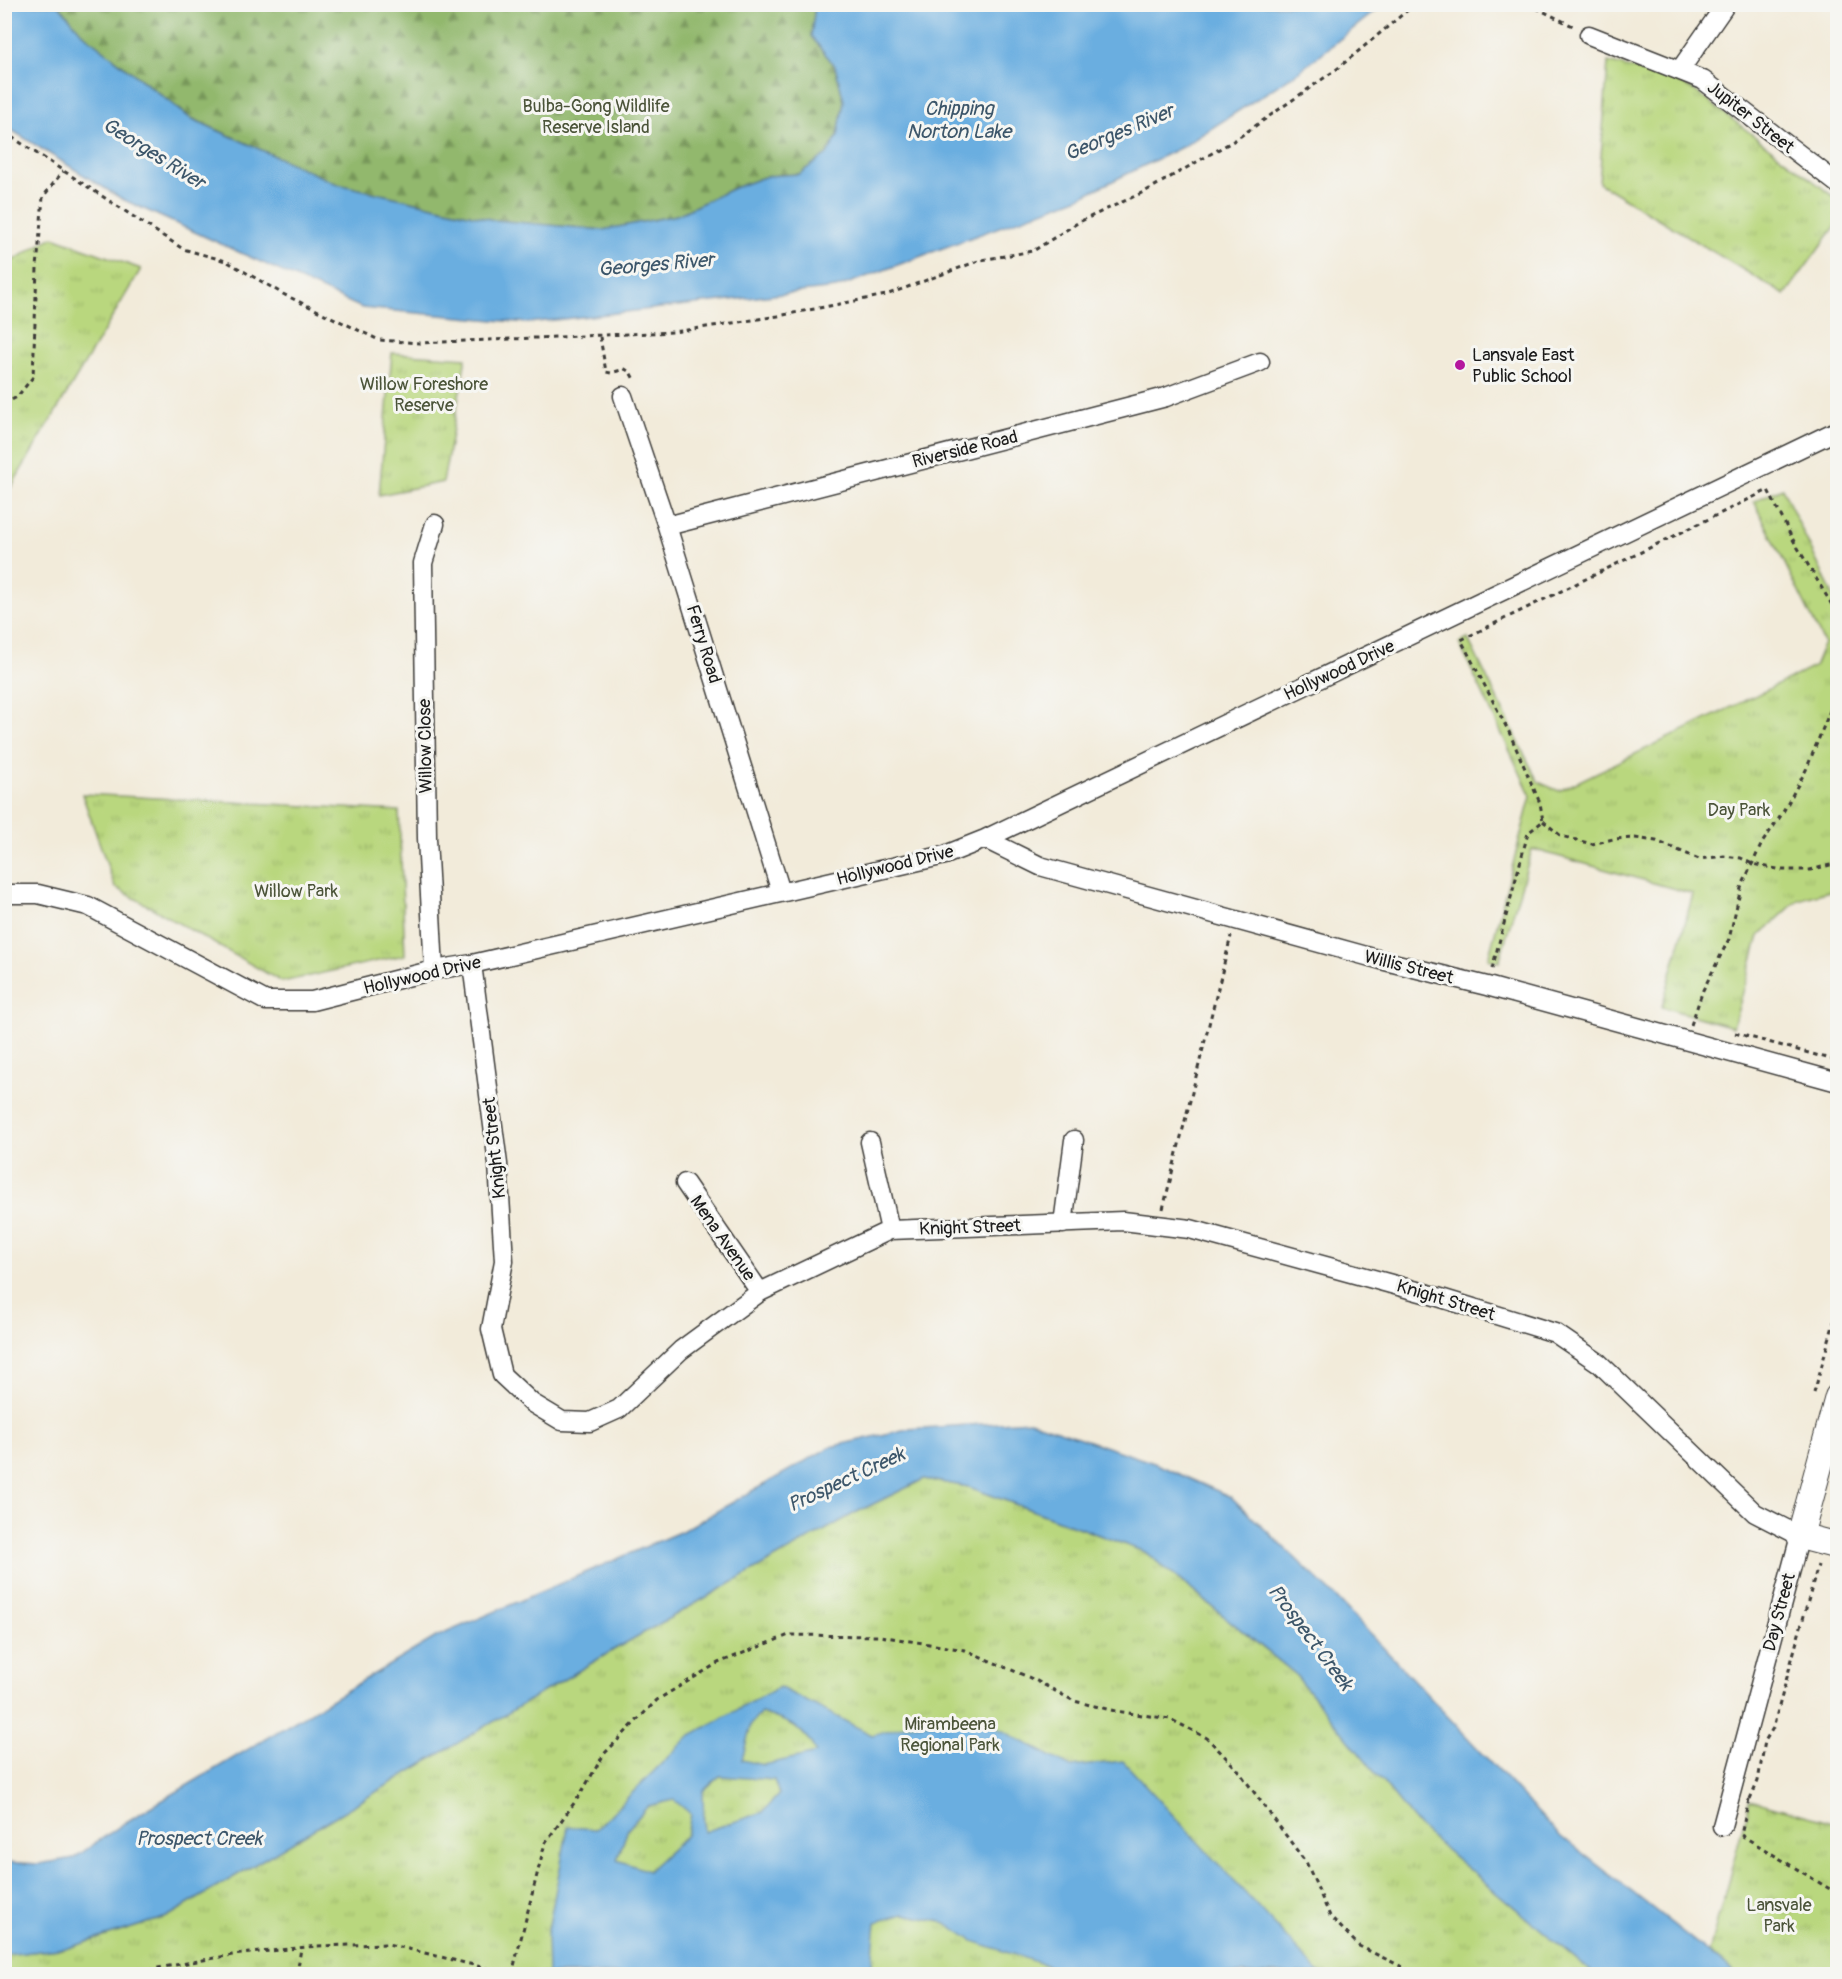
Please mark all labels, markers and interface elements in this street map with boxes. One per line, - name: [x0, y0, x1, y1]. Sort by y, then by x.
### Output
- street label: Jupiter Street: [1702, 76, 1800, 159]
- park label: Bulba-Gong Wildlife Reserve Island: [522, 95, 670, 139]
- water label: Chipping Norton Lake: [907, 96, 1013, 144]
- water label: Georges River: [1061, 97, 1180, 167]
- water label: Georges River: [98, 112, 212, 196]
- water label: Georges River: [597, 247, 718, 282]
- place label: Lansvale East Public School: [1472, 344, 1575, 388]
- marker: Lansvale East Public School: [1453, 358, 1467, 372]
- park label: Willow Foreshore Reserve: [360, 373, 488, 417]
- street label: Riverside Road: [910, 425, 1020, 474]
- street label: Ferry Road: [681, 602, 726, 686]
- street label: Hollywood Drive: [1280, 635, 1399, 706]
- street label: Willow Close: [413, 698, 438, 794]
- park label: Day Park: [1708, 799, 1771, 822]
- street label: Hollywood Drive: [834, 840, 956, 891]
- park label: Willow Park: [254, 880, 339, 903]
- street label: Willis Street: [1362, 945, 1457, 990]
- street label: Hollywood Drive: [361, 951, 483, 1000]
- street label: Knight Street: [478, 1095, 511, 1200]
- street label: Mena Avenue: [685, 1191, 761, 1286]
- street label: Knight Street: [919, 1214, 1022, 1241]
- street label: Knight Street: [1394, 1275, 1499, 1327]
- water label: Prospect Creek: [784, 1441, 910, 1517]
- street label: Day Street: [1758, 1570, 1801, 1654]
- water label: Prospect Creek: [1263, 1579, 1360, 1696]
- park label: Mirambeena Regional Park: [900, 1713, 1000, 1757]
- water label: Prospect Creek: [136, 1826, 264, 1851]
- park label: Lansvale Park: [1746, 1894, 1812, 1938]

